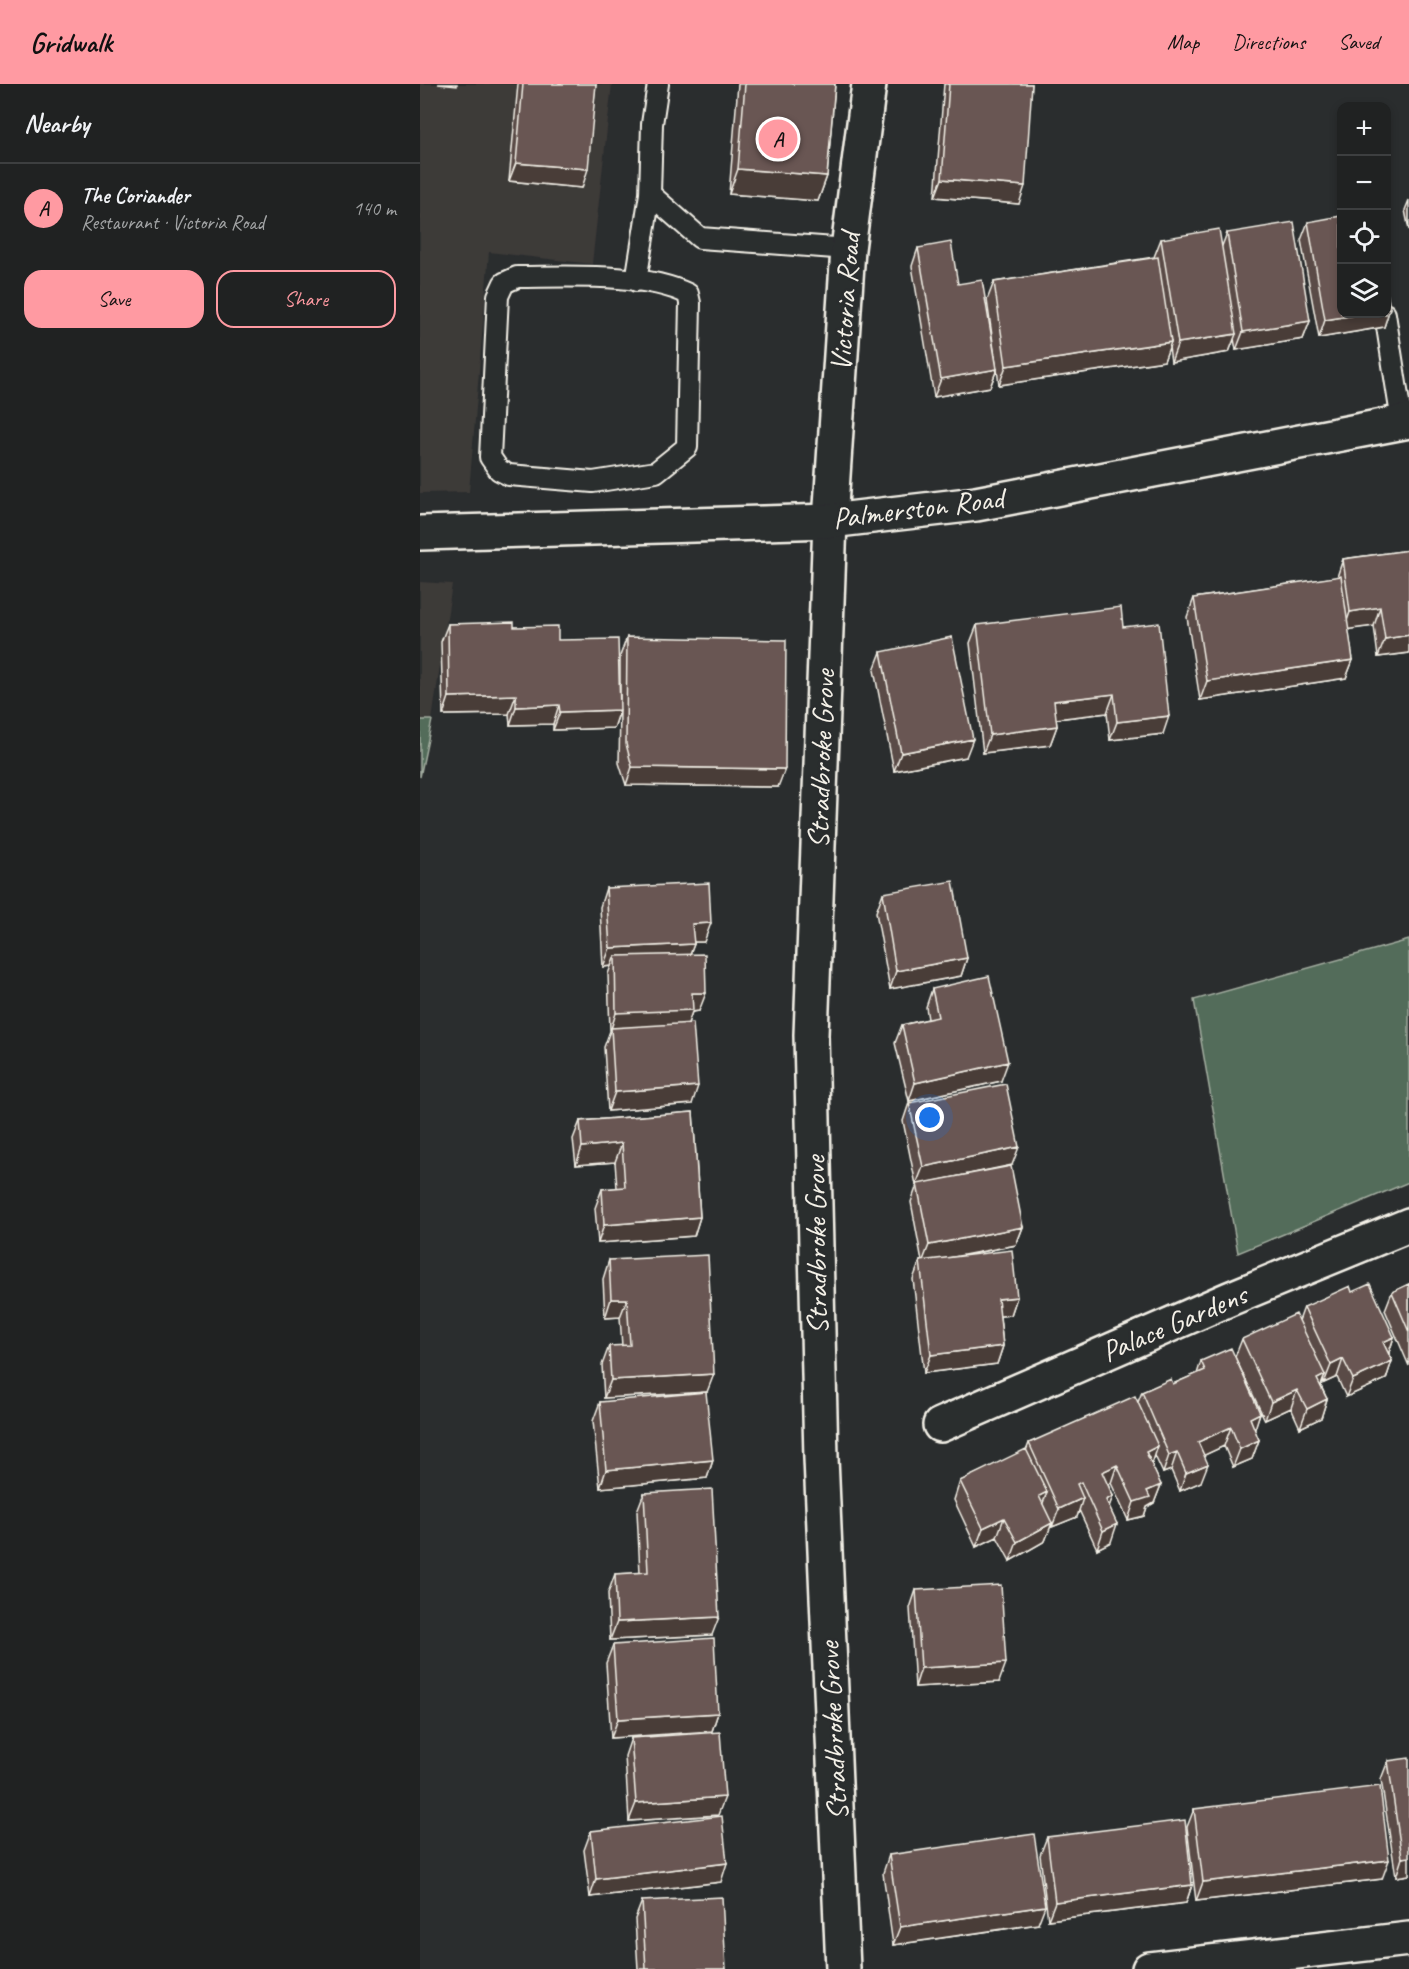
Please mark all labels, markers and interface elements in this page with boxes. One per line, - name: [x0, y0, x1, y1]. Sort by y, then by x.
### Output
- text: Gridwalk: [30, 25, 112, 60]
- text: Map: [1167, 29, 1199, 55]
- text: Directions: [1232, 29, 1305, 55]
- text: Saved: [1338, 29, 1379, 55]
- map controls: [1337, 102, 1391, 318]
- button: +: [1337, 102, 1391, 156]
- text: Nearby: [24, 107, 89, 140]
- pin: A: [758, 116, 798, 162]
- button: −: [1337, 156, 1391, 210]
- text: The Coriander: [81, 182, 190, 210]
- text: A: [38, 196, 49, 221]
- text: 140 m: [353, 196, 396, 221]
- text: Restaurant · Victoria Road: [81, 210, 264, 235]
- button: locate: [1337, 210, 1391, 264]
- street label: Victoria Road: [821, 227, 869, 373]
- button: layers: [1337, 264, 1391, 318]
- button: Save: [24, 270, 204, 328]
- button: Share: [216, 270, 396, 328]
- street label: Palmerston Road: [831, 478, 1010, 537]
- street label: Stradbroke Grove: [799, 667, 843, 849]
- your location: [915, 1103, 944, 1132]
- street label: Stradbroke Grove: [795, 1153, 837, 1335]
- street label: Palace Gardens: [1096, 1274, 1255, 1371]
- street label: Stradbroke Grove: [809, 1638, 857, 1821]

